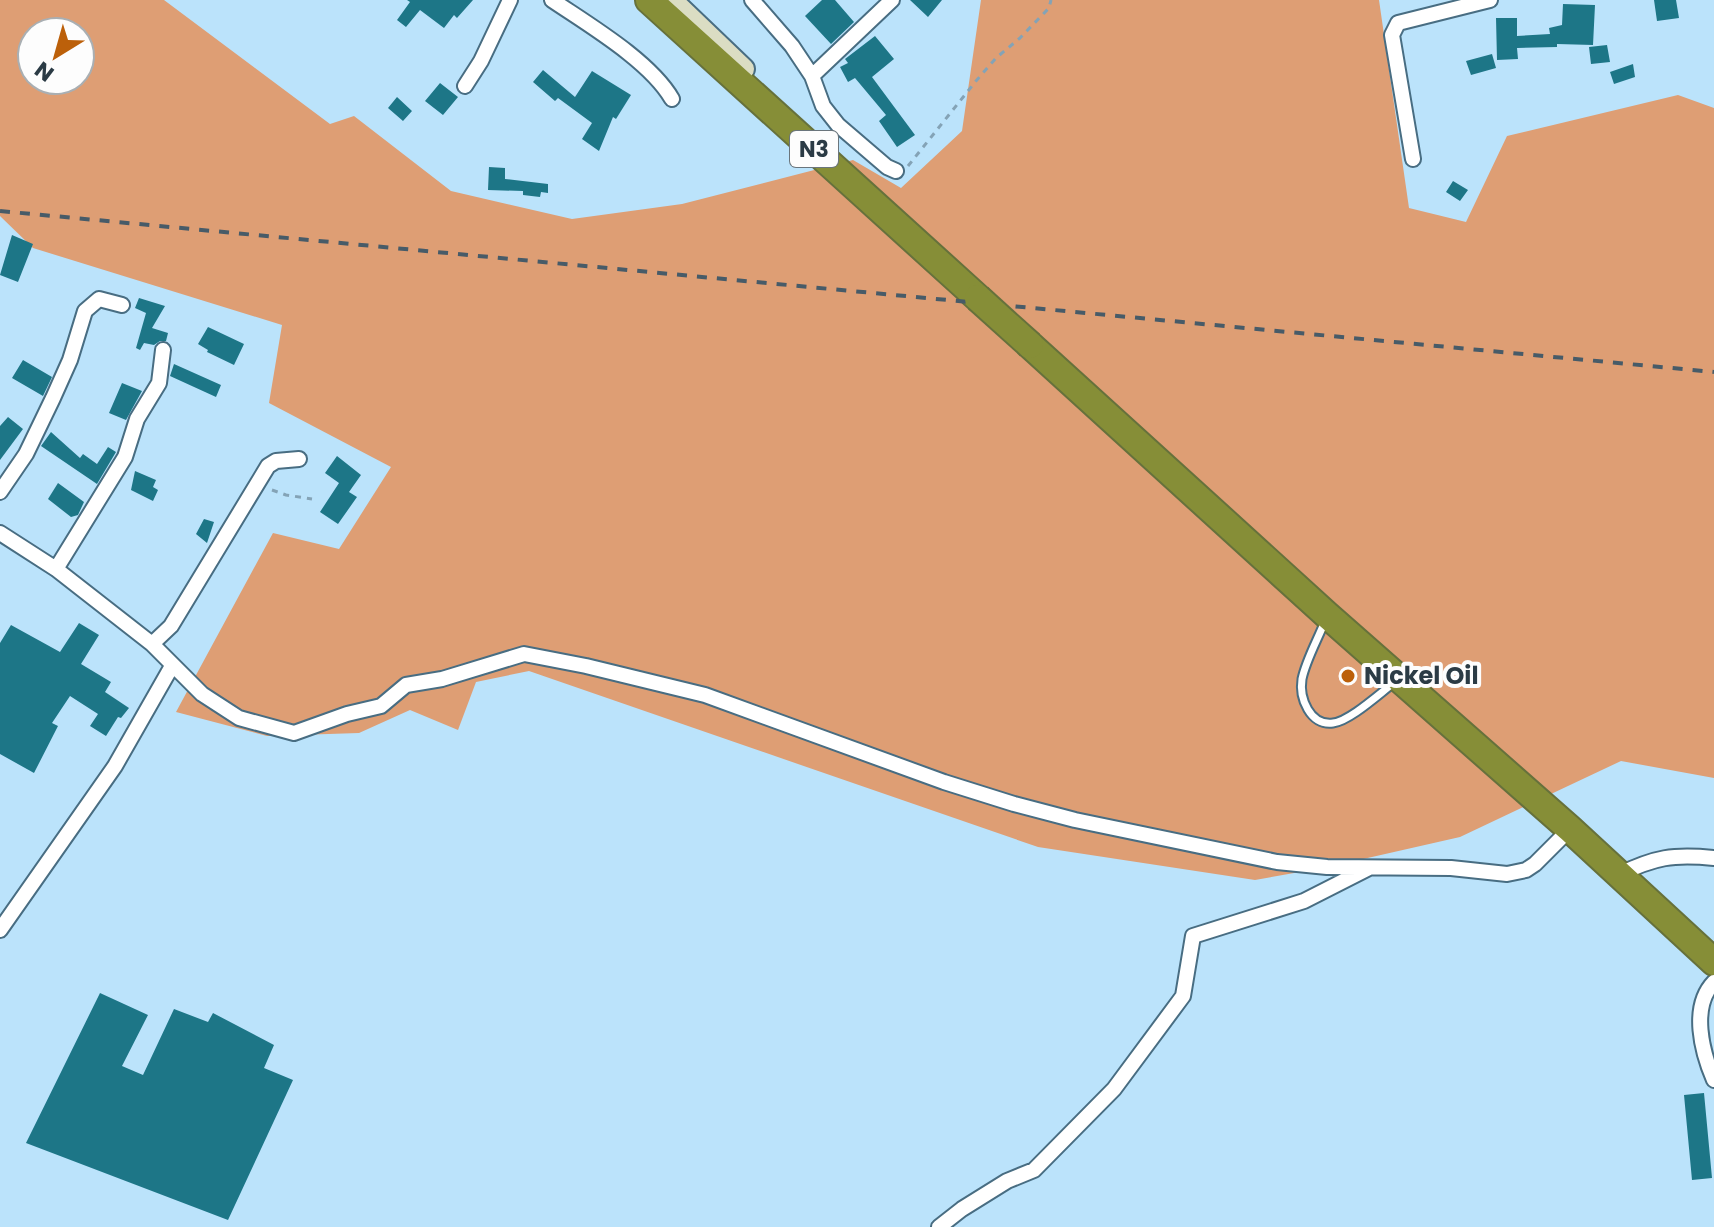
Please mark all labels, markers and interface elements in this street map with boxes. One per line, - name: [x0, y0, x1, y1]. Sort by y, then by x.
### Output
- north arrow: [16, 16, 96, 96]
- text: N: [28, 54, 60, 89]
- road number: N3: [790, 131, 838, 167]
- place label: Nickel Oil: [1364, 659, 1478, 692]
- marker: Nickel Oil: [1339, 667, 1357, 685]

